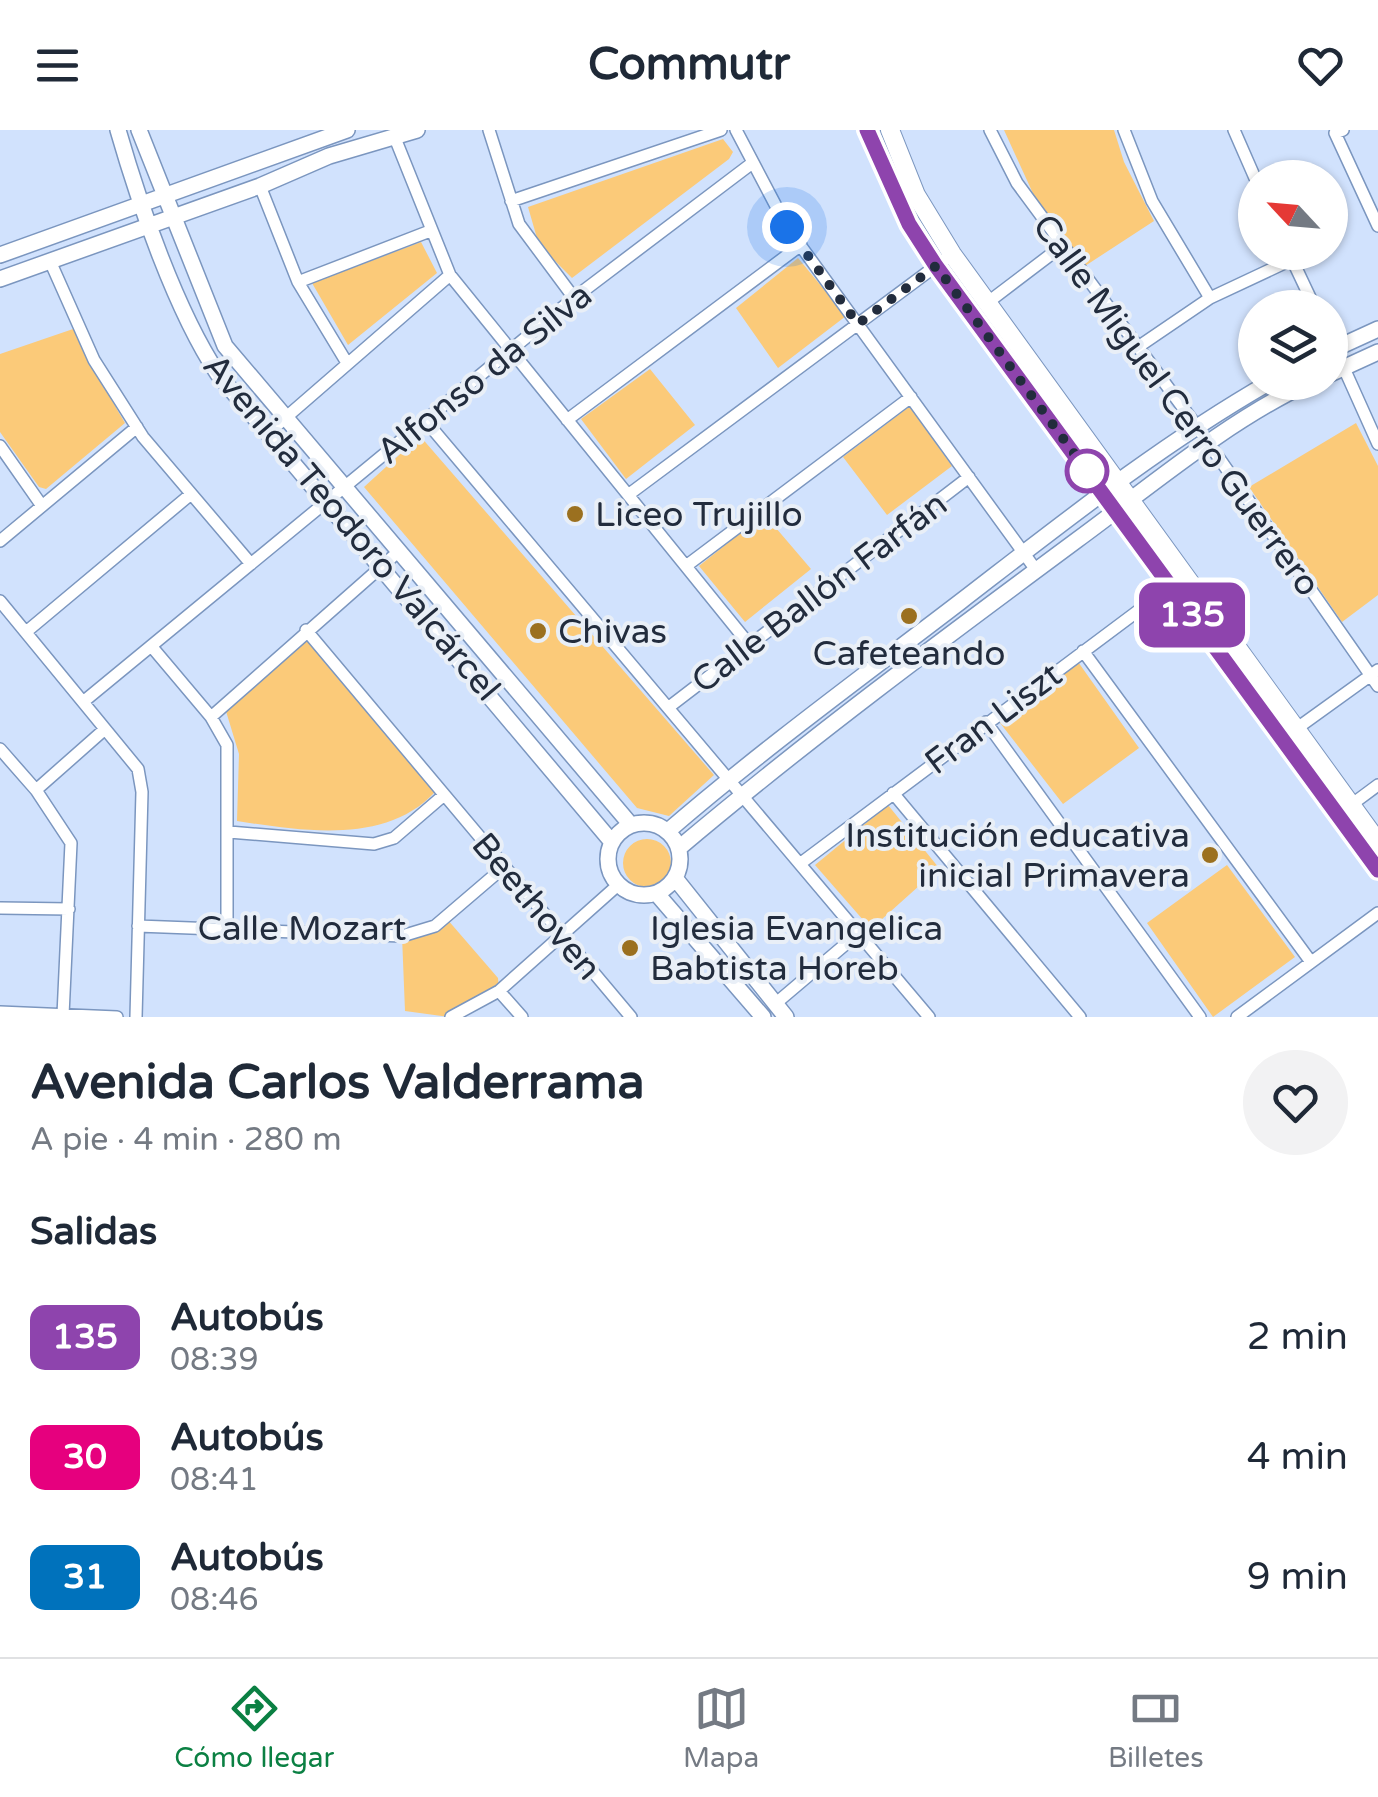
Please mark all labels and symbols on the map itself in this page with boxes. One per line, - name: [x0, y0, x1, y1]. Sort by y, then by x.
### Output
- north arrow: [1238, 160, 1348, 270]
- your location: [762, 202, 812, 252]
- street label: Calle Miguel Cerro Guerrero: [1024, 207, 1329, 605]
- street label: Alfonso da Silva: [369, 274, 601, 473]
- street label: Avenida Teodoro Valcárcel: [194, 346, 509, 710]
- unlabelled marker: [1066, 450, 1108, 492]
- street label: Calle Ballón Farfán: [684, 483, 956, 703]
- place label: Liceo Trujillo: [595, 494, 803, 536]
- marker: Liceo Trujillo: [564, 503, 586, 525]
- line badge: 135: [1134, 582, 1250, 648]
- marker: Cafeteando: [898, 605, 920, 627]
- place label: Chivas: [558, 611, 667, 653]
- marker: Chivas: [527, 620, 549, 642]
- place label: Cafeteando: [813, 633, 1006, 675]
- street label: Fran Liszt: [917, 654, 1070, 784]
- place label: Institución educativa inicial Primavera: [845, 815, 1190, 897]
- street label: Beethoven: [463, 825, 610, 989]
- marker: Institución educativa inicial Primavera: [1199, 844, 1221, 866]
- street label: Calle Mozart: [198, 908, 406, 950]
- place label: Iglesia Evangelica Babtista Horeb: [650, 908, 943, 990]
- marker: Iglesia Evangelica Babtista Horeb: [619, 937, 641, 959]

